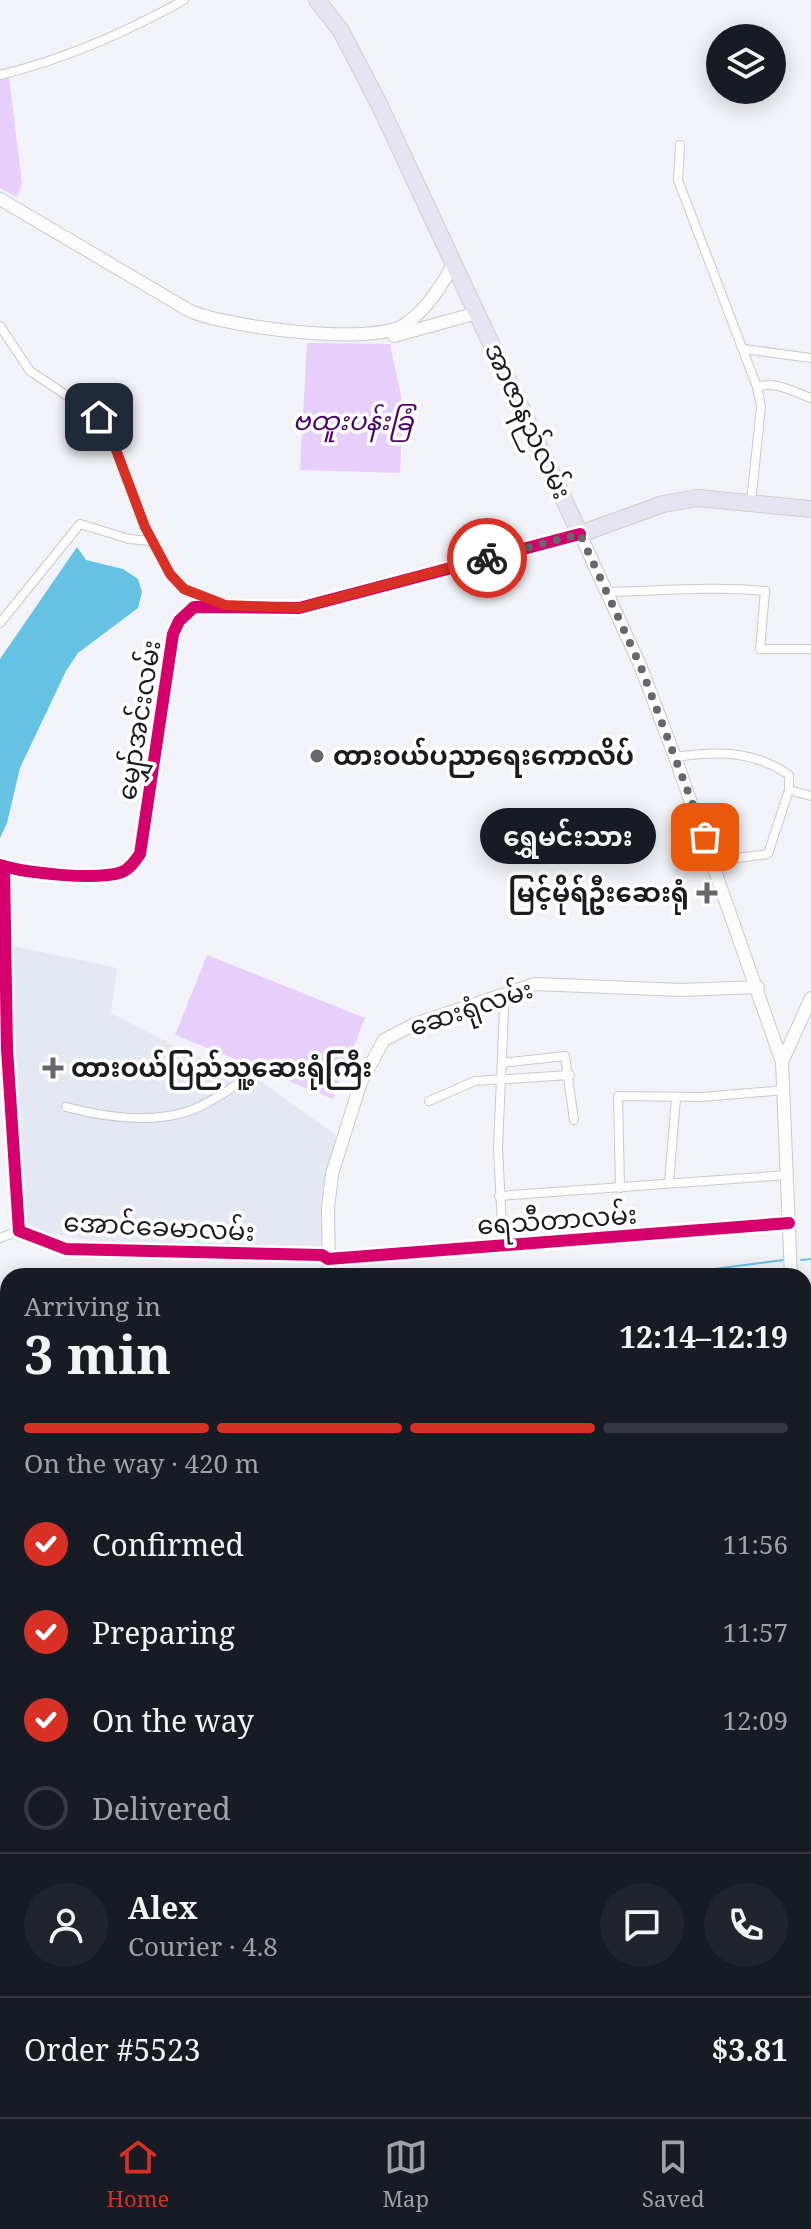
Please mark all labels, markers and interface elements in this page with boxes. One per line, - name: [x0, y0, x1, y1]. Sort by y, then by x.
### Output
- map controls: [706, 24, 786, 104]
- button: layers: [706, 24, 786, 104]
- street label: အာဇာနည်လမ်း: [473, 337, 581, 506]
- pin: [65, 383, 133, 451]
- icon: home: [77, 395, 121, 439]
- park label: ဗထူးပန်းခြံ: [293, 402, 418, 443]
- courier: [447, 518, 527, 598]
- icon: bike: [465, 536, 509, 580]
- street label: မျှော်အင်းလမ်း: [108, 637, 172, 803]
- place label: ထားဝယ်ပညာရေးကောလိပ်: [333, 737, 634, 778]
- marker: ထားဝယ်ပညာရေးကောလိပ်: [308, 747, 326, 765]
- pin: [671, 803, 739, 871]
- callout: ရွှေမင်းသား: [481, 809, 657, 865]
- icon: bag: [683, 815, 727, 859]
- text: ရွှေမင်းသား: [503, 818, 633, 854]
- place label: မြင့်မိုရ်ဦးဆေးရုံ: [508, 874, 689, 915]
- marker: မြင့်မိုရ်ဦးဆေးရုံ: [696, 882, 718, 904]
- street label: ဆေးရုံလမ်း: [404, 970, 538, 1048]
- place label: ထားဝယ်ပြည်သူ့ဆေးရုံကြီး: [71, 1049, 372, 1090]
- marker: ထားဝယ်ပြည်သူ့ဆေးရုံကြီး: [42, 1057, 64, 1079]
- street label: ရေသီတာလမ်း: [476, 1195, 638, 1247]
- street label: အောင်ခေမာလမ်း: [63, 1203, 256, 1249]
- text: Arriving in: [24, 1288, 161, 1324]
- text: 12:14–12:19: [619, 1316, 788, 1357]
- text: 3 min: [24, 1318, 171, 1389]
- text: On the way · 420 m: [24, 1445, 259, 1481]
- icon: check: [24, 1522, 68, 1566]
- text: Confirmed: [92, 1524, 244, 1565]
- text: 11:56: [722, 1526, 788, 1562]
- icon: check: [24, 1610, 68, 1654]
- text: Preparing: [92, 1612, 235, 1653]
- text: 11:57: [722, 1614, 788, 1650]
- icon: check: [24, 1698, 68, 1742]
- text: On the way: [92, 1700, 254, 1741]
- text: 12:09: [722, 1702, 788, 1738]
- text: Delivered: [92, 1788, 231, 1829]
- button: person: [24, 1883, 108, 1967]
- button: chat: [600, 1883, 684, 1967]
- button: phone: [704, 1883, 788, 1967]
- text: Alex: [128, 1887, 198, 1928]
- text: Courier · 4.8: [128, 1928, 278, 1964]
- text: Order #5523: [24, 2029, 201, 2070]
- text: $3.81: [711, 2029, 788, 2070]
- tab: Home: [107, 2135, 169, 2213]
- tab: Map: [382, 2135, 429, 2213]
- tab: Saved: [642, 2135, 704, 2213]

